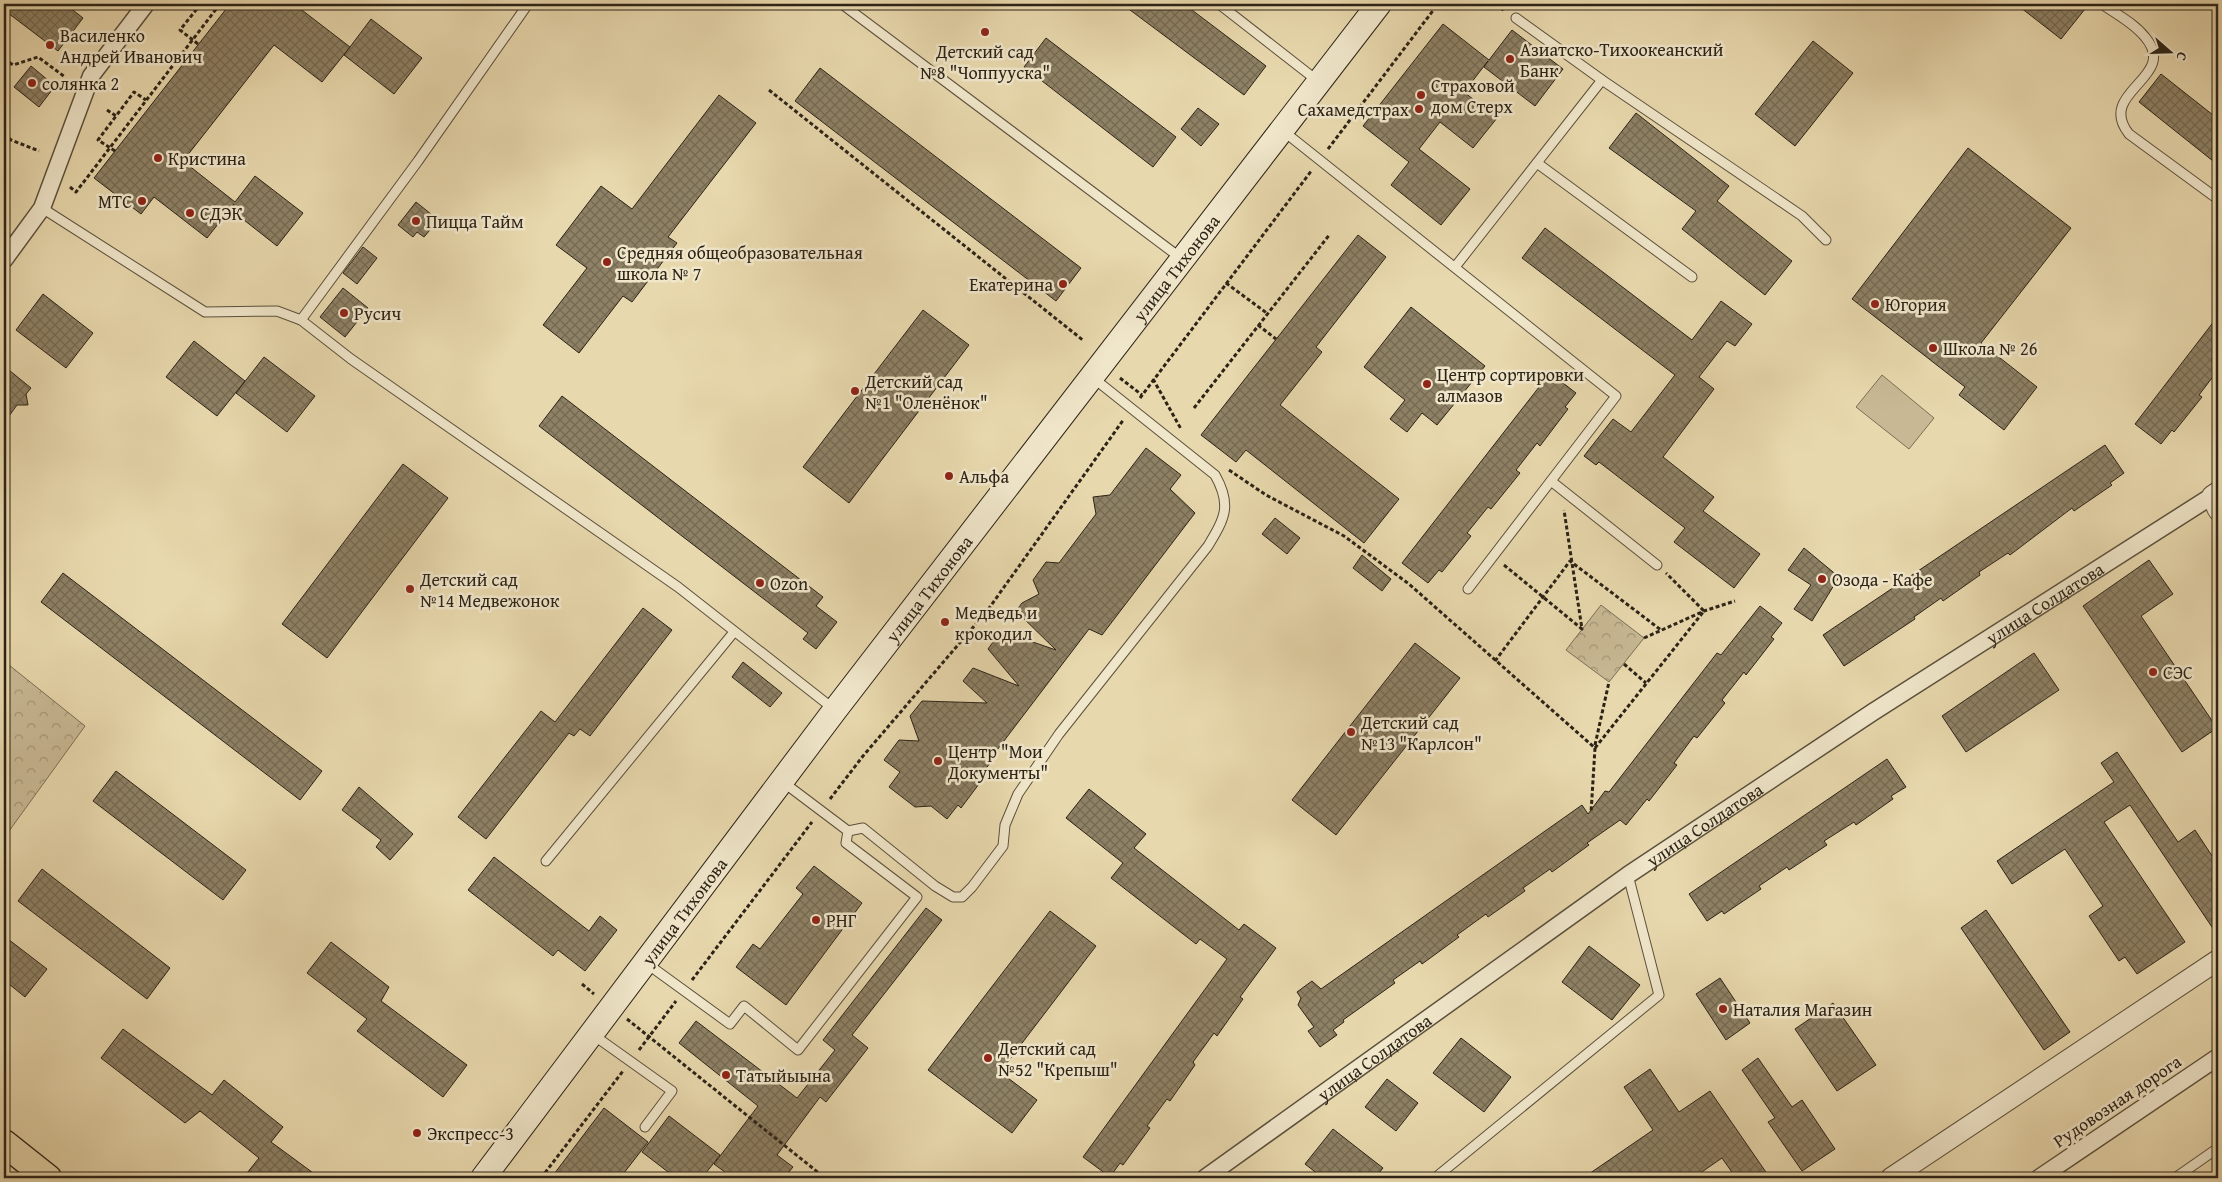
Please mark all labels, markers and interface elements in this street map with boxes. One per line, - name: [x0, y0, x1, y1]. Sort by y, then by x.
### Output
- place label: Василенко Андрей Иванович: [60, 22, 203, 70]
- marker: Детский сад №8 "Чоппууска": [979, 26, 991, 38]
- north arrow: [2144, 28, 2194, 78]
- place label: Азиатско-Тихоокеанский Банк: [1520, 36, 1724, 84]
- place label: Детский сад №8 "Чоппууска": [920, 38, 1050, 86]
- marker: Василенко Андрей Иванович: [44, 39, 56, 51]
- text: С: [2171, 49, 2193, 64]
- marker: Азиатско-Тихоокеанский Банк: [1504, 53, 1516, 65]
- place label: солянка 2: [42, 70, 119, 97]
- place label: Страховой дом Стерх: [1431, 72, 1515, 120]
- marker: солянка 2: [26, 77, 38, 89]
- marker: Страховой дом Стерх: [1415, 89, 1427, 101]
- place label: Сахамедстрах: [1298, 96, 1410, 123]
- marker: Сахамедстрах: [1413, 103, 1425, 115]
- place label: Кристина: [168, 145, 246, 172]
- marker: Кристина: [152, 152, 164, 164]
- place label: МТС: [98, 188, 132, 215]
- marker: МТС: [136, 195, 148, 207]
- place label: СДЭК: [200, 200, 243, 227]
- marker: СДЭК: [184, 207, 196, 219]
- place label: Пицца Тайм: [426, 208, 524, 235]
- street label: улица Тихонова: [1125, 208, 1226, 328]
- marker: Пицца Тайм: [410, 215, 422, 227]
- place label: Cредняя общеобразовательная школа № 7: [617, 239, 863, 287]
- marker: Cредняя общеобразовательная школа № 7: [601, 256, 613, 268]
- place label: Екатерина: [969, 271, 1053, 298]
- marker: Екатерина: [1057, 278, 1069, 290]
- place label: Югория: [1885, 291, 1947, 318]
- marker: Югория: [1869, 298, 1881, 310]
- place label: Русич: [354, 300, 402, 327]
- marker: Русич: [338, 307, 350, 319]
- place label: Школа № 26: [1943, 335, 2037, 362]
- marker: Школа № 26: [1927, 342, 1939, 354]
- place label: Центр сортировки алмазов: [1437, 361, 1584, 409]
- place label: Детский сад №1 "Оленёнок": [864, 368, 988, 416]
- marker: Центр сортировки алмазов: [1421, 378, 1433, 390]
- marker: Детский сад №1 "Оленёнок": [849, 385, 861, 397]
- place label: Альфа: [959, 463, 1009, 490]
- marker: Альфа: [943, 470, 955, 482]
- street label: улица Тихонова: [878, 529, 979, 649]
- street label: улица Солдатова: [1979, 555, 2109, 651]
- place label: Детский сад №14 Медвежонок: [419, 566, 560, 614]
- place label: Озода - Кафе: [1832, 566, 1933, 593]
- place label: Ozon: [770, 570, 808, 597]
- marker: Озода - Кафе: [1816, 573, 1828, 585]
- marker: Ozon: [754, 577, 766, 589]
- marker: Детский сад №14 Медвежонок: [404, 583, 416, 595]
- place label: Медведь и крокодил: [955, 599, 1038, 647]
- marker: Медведь и крокодил: [939, 616, 951, 628]
- place label: СЭС: [2163, 659, 2193, 686]
- marker: СЭС: [2147, 666, 2159, 678]
- place label: Детский сад №13 "Карлсон": [1360, 709, 1482, 757]
- marker: Детский сад №13 "Карлсон": [1345, 726, 1357, 738]
- place label: Центр "Мои Документы": [947, 738, 1048, 786]
- marker: Центр "Мои Документы": [932, 755, 944, 767]
- street label: улица Солдатова: [1640, 775, 1768, 873]
- street label: улица Тихонова: [634, 851, 734, 971]
- place label: РНГ: [826, 907, 857, 934]
- marker: РНГ: [810, 914, 822, 926]
- place label: Наталия Магазин: [1733, 996, 1872, 1023]
- marker: Наталия Магазин: [1717, 1003, 1729, 1015]
- street label: улица Солдатова: [1311, 1006, 1437, 1108]
- place label: Детский сад №52 "Крепыш": [997, 1035, 1118, 1083]
- street label: Рудовозная дорога: [2047, 1048, 2187, 1154]
- marker: Детский сад №52 "Крепыш": [982, 1052, 994, 1064]
- place label: Татыйыына: [736, 1062, 831, 1089]
- marker: Татыйыына: [720, 1069, 732, 1081]
- place label: Экспресс-3: [427, 1120, 514, 1147]
- marker: Экспресс-3: [411, 1127, 423, 1139]

